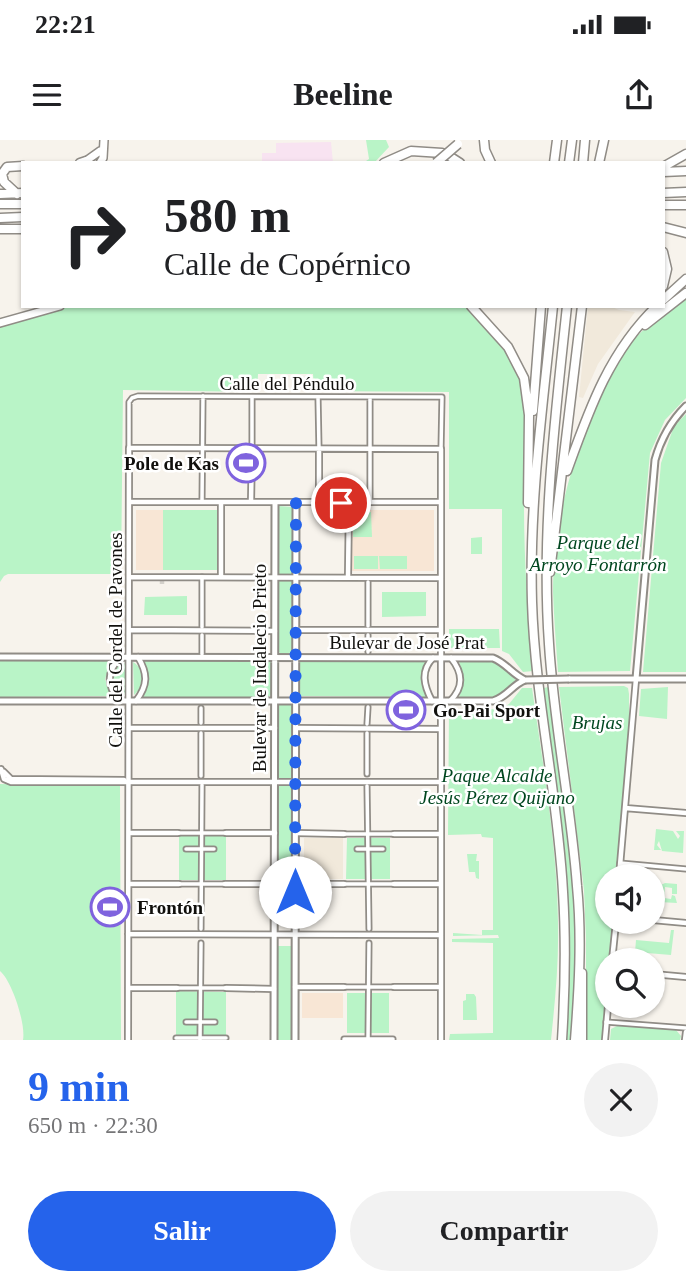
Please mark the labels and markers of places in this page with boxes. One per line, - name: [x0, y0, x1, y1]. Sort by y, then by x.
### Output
- sports icon: Pole de Kas: [225, 442, 267, 484]
- place label: Pole de Kas: [124, 453, 219, 474]
- pin: [311, 473, 371, 533]
- sports icon: Go-Pai Sport: [385, 689, 427, 731]
- place label: Go-Pai Sport: [433, 700, 541, 721]
- sports icon: Frontón: [89, 886, 131, 928]
- place label: Frontón: [137, 897, 204, 918]

